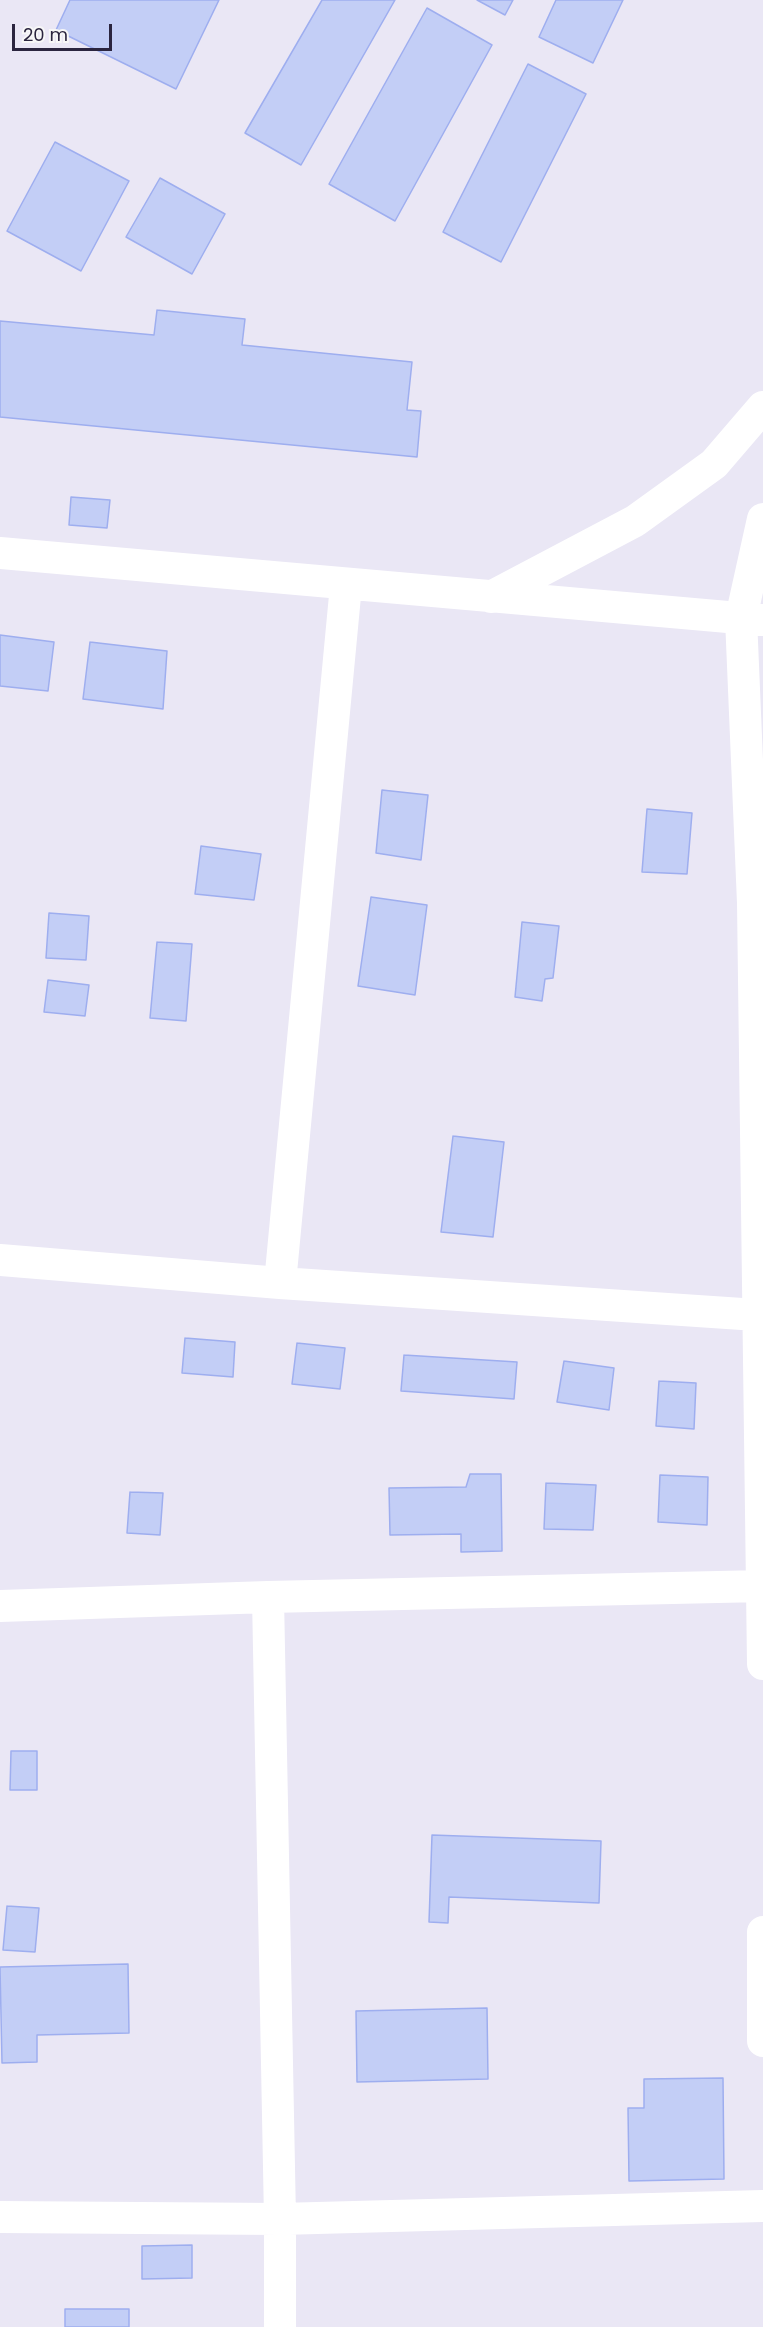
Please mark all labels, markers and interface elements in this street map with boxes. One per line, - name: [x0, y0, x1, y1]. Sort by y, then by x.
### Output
- scale bar: [15, 12, 116, 50]
- text: 20 m: [23, 22, 68, 47]

